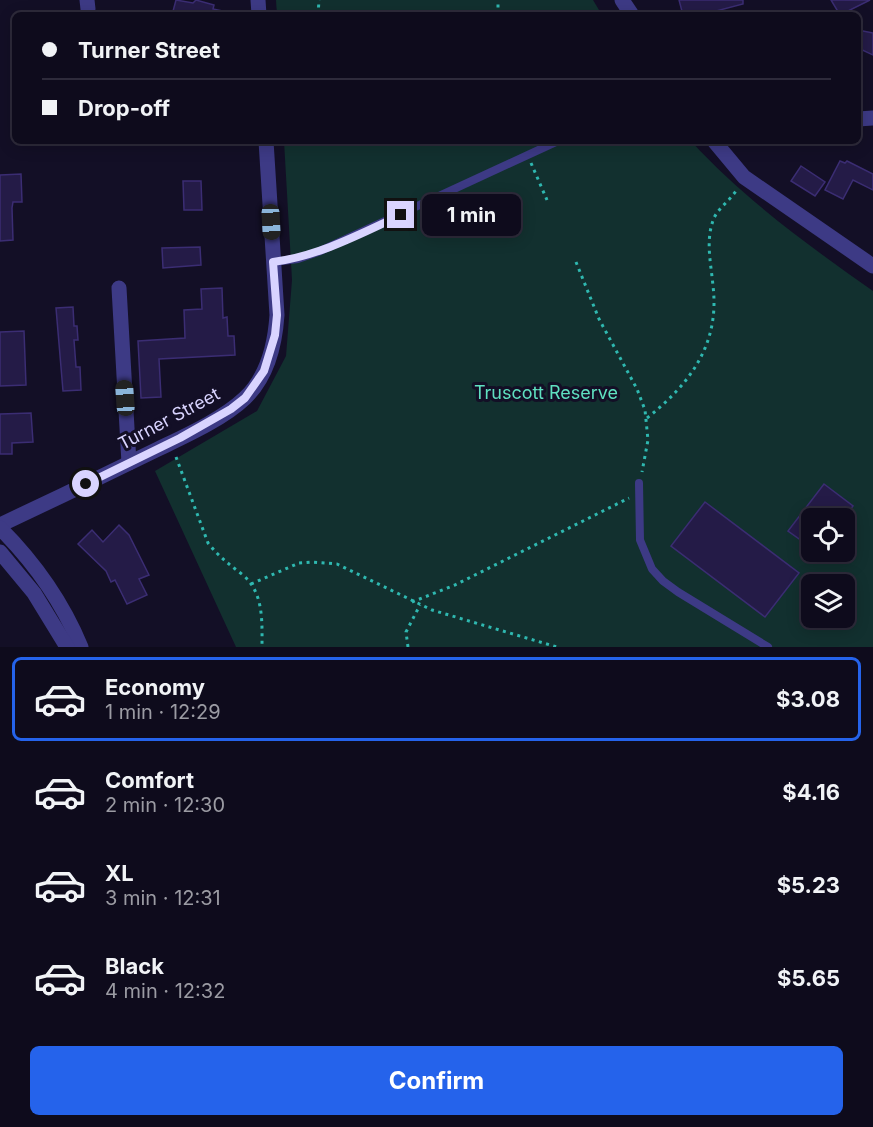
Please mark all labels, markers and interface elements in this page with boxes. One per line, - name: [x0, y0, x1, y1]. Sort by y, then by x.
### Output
- text: Turner Street: [78, 37, 220, 63]
- text: Drop-off: [78, 95, 170, 121]
- callout: 1 min: [422, 194, 521, 236]
- route end: [387, 201, 414, 228]
- text: 1 min: [447, 203, 496, 227]
- car: [261, 204, 281, 240]
- car: [115, 379, 135, 417]
- park label: Truscott Reserve: [474, 382, 618, 403]
- street label: Turner Street: [114, 383, 223, 454]
- route start: [72, 470, 99, 497]
- map controls: [801, 508, 855, 628]
- button: locate: [801, 508, 855, 562]
- button: layers: [801, 574, 855, 628]
- icon: car: [33, 672, 87, 726]
- text: Economy: [105, 674, 205, 700]
- text: $3.08: [776, 686, 840, 712]
- text: 1 min · 12:29: [105, 700, 221, 724]
- icon: car: [33, 765, 87, 819]
- text: Comfort: [105, 767, 194, 793]
- text: $4.16: [782, 779, 840, 805]
- text: 2 min · 12:30: [105, 793, 225, 817]
- icon: car: [33, 858, 87, 912]
- text: XL: [105, 860, 134, 886]
- text: $5.23: [777, 872, 840, 898]
- text: 3 min · 12:31: [105, 886, 221, 910]
- icon: car: [33, 951, 87, 1005]
- text: Black: [105, 953, 164, 979]
- text: $5.65: [777, 965, 840, 991]
- text: 4 min · 12:32: [105, 979, 225, 1003]
- button: Confirm: [30, 1046, 843, 1115]

